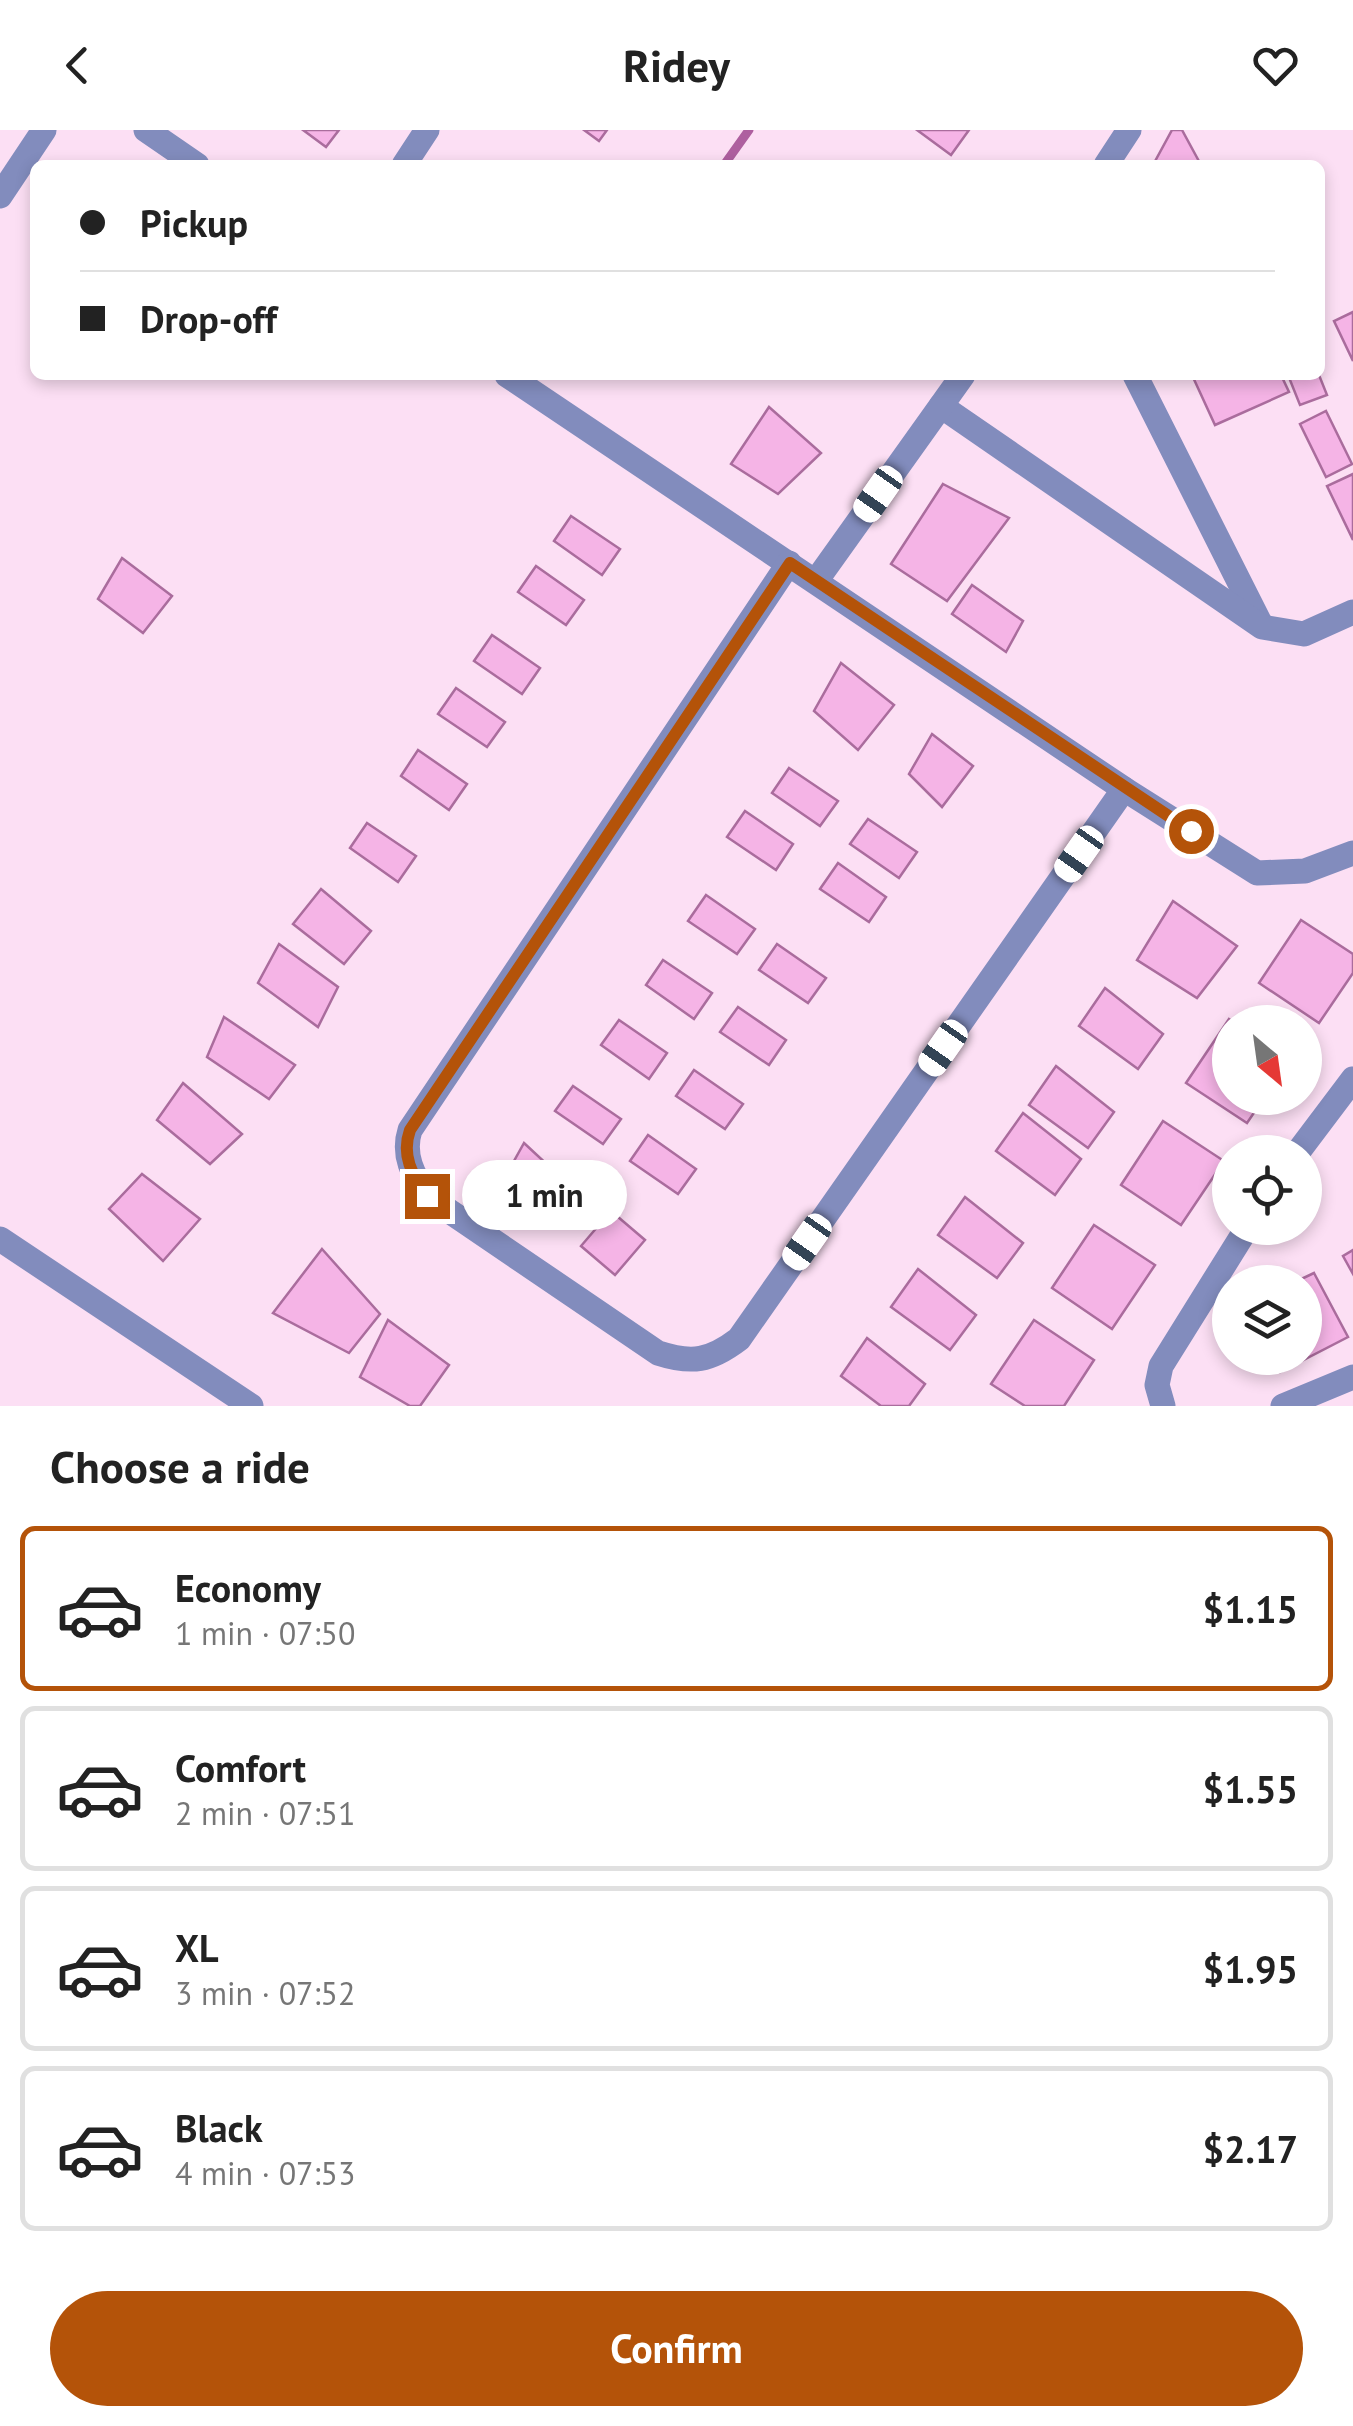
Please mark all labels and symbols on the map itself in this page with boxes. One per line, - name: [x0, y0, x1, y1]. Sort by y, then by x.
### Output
- car: [849, 461, 907, 527]
- route start: [1169, 809, 1214, 854]
- car: [1050, 821, 1108, 887]
- north arrow: [1212, 1005, 1322, 1115]
- car: [914, 1015, 972, 1081]
- callout: 1 min: [462, 1161, 627, 1231]
- route end: [405, 1174, 450, 1219]
- car: [778, 1209, 836, 1275]

